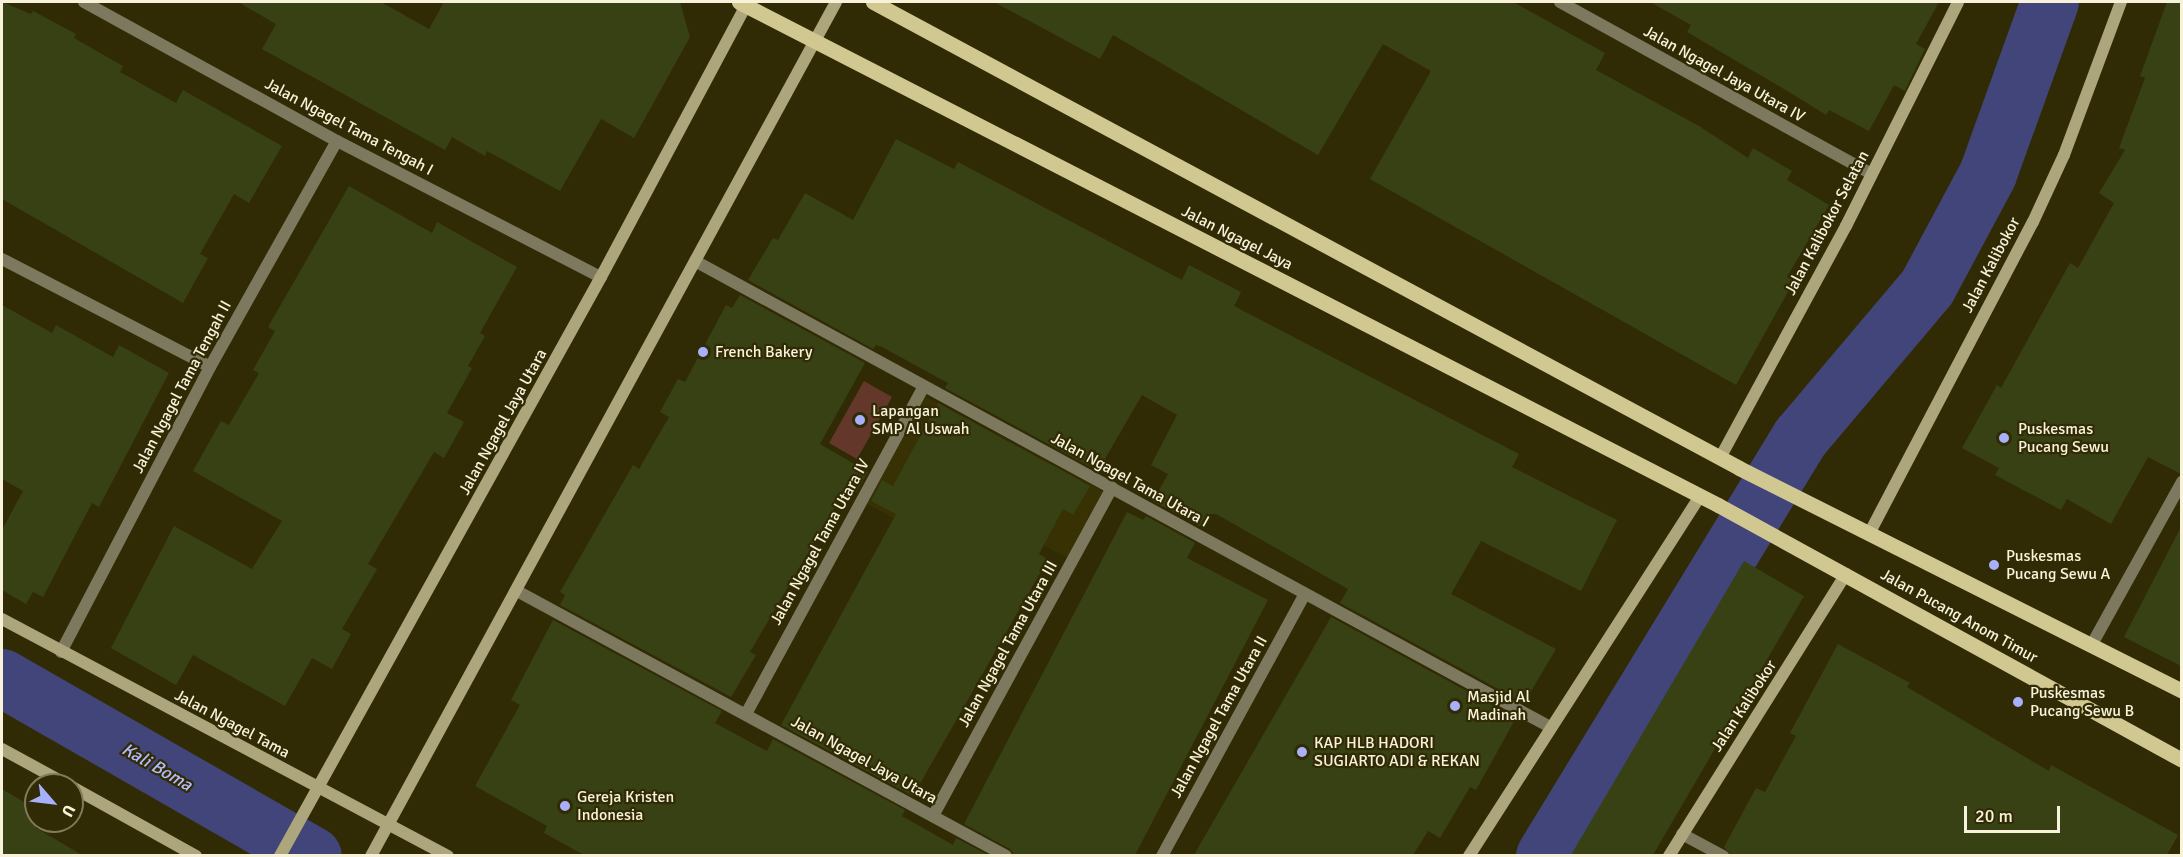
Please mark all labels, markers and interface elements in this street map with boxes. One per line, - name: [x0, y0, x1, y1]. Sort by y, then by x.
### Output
- street label: Jalan Ngagel Jaya Utara IV: [1640, 22, 1808, 126]
- street label: Jalan Ngagel Tama Tengah I: [262, 74, 436, 180]
- street label: Jalan Kalibokor Selatan: [1781, 148, 1873, 298]
- street label: Jalan Ngagel Jaya: [1178, 202, 1296, 274]
- street label: Jalan Kalibokor: [1958, 214, 2024, 316]
- street label: Jalan Ngagel Tama Tengah II: [128, 297, 236, 477]
- place label: French Bakery: [715, 342, 812, 362]
- marker: French Bakery: [696, 345, 710, 359]
- street label: Jalan Ngagel Jaya Utara: [455, 346, 551, 498]
- place label: Lapangan SMP Al Uswah: [872, 401, 970, 439]
- marker: Lapangan SMP Al Uswah: [853, 413, 867, 427]
- place label: Puskesmas Pucang Sewu: [2018, 419, 2109, 457]
- street label: Jalan Ngagel Tama Utara I: [1048, 429, 1212, 531]
- marker: Puskesmas Pucang Sewu: [1995, 429, 2013, 447]
- street label: Jalan Ngagel Tama Utara IV: [766, 456, 874, 628]
- place label: Puskesmas Pucang Sewu A: [2006, 546, 2110, 584]
- street label: Jalan Ngagel Tama Utara III: [954, 558, 1062, 730]
- marker: Puskesmas Pucang Sewu A: [1987, 558, 2001, 572]
- street label: Jalan Pucang Anom Timur: [1877, 565, 2041, 667]
- street label: Jalan Ngagel Tama Utara II: [1166, 633, 1272, 801]
- street label: Jalan Kalibokor: [1707, 657, 1781, 755]
- place label: Puskesmas Pucang Sewu B: [2030, 683, 2134, 721]
- street label: Jalan Ngagel Tama: [171, 686, 293, 762]
- place label: Masjid Al Madinah: [1467, 687, 1530, 725]
- marker: Puskesmas Pucang Sewu B: [2011, 695, 2025, 709]
- marker: Masjid Al Madinah: [1448, 699, 1462, 713]
- street label: Jalan Ngagel Jaya Utara: [788, 712, 940, 808]
- place label: KAP HLB HADORI SUGIARTO ADI & REKAN: [1314, 733, 1480, 771]
- water label: Kali Boma: [118, 738, 196, 796]
- marker: KAP HLB HADORI SUGIARTO ADI & REKAN: [1295, 745, 1309, 759]
- north arrow: [24, 773, 84, 833]
- place label: Gereja Kristen Indonesia: [577, 787, 674, 825]
- scale bar: [1967, 794, 2063, 832]
- marker: Gereja Kristen Indonesia: [558, 799, 572, 813]
- text: U: [57, 801, 79, 820]
- text: 20 m: [1975, 805, 2013, 827]

